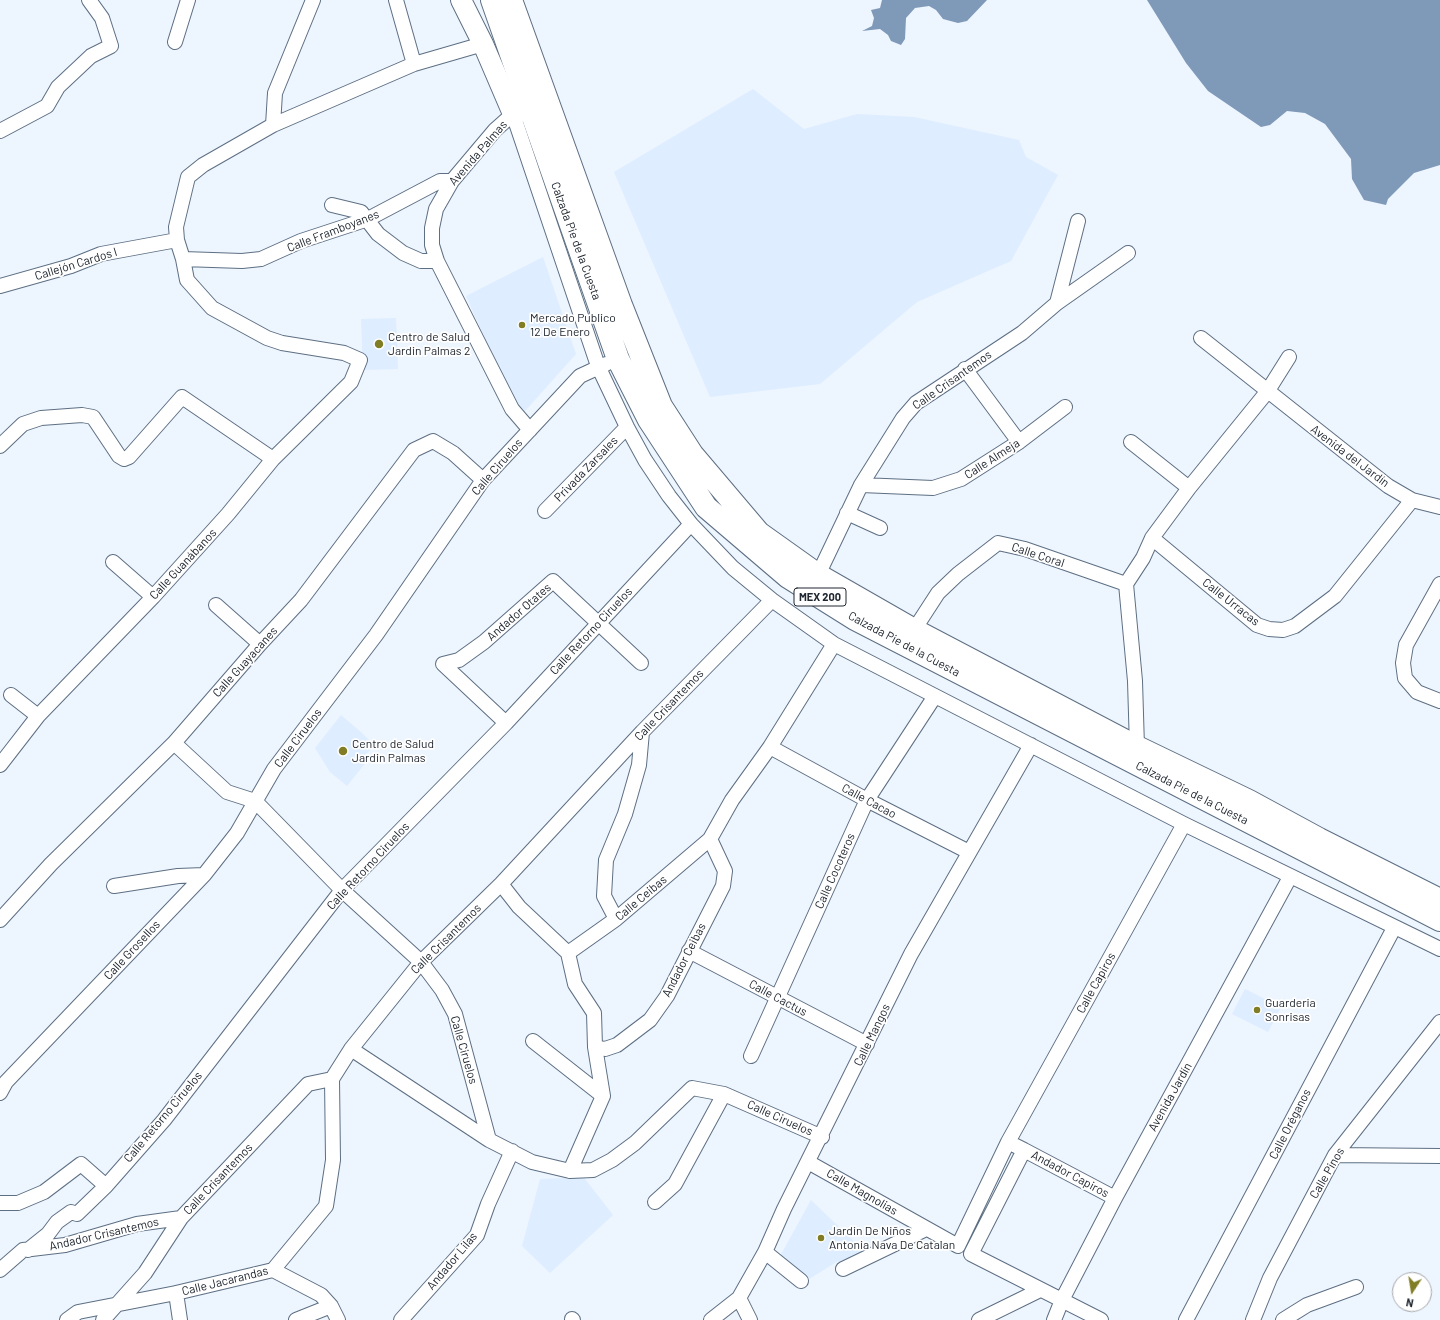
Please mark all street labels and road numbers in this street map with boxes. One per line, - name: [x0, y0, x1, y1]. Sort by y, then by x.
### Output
- street label: Avenida Palmas: [446, 118, 510, 188]
- street label: Calzada Pie de la Cuesta: [548, 180, 604, 302]
- street label: Calle Framboyanes: [285, 207, 381, 255]
- street label: Callejón Cardos I: [33, 245, 119, 283]
- street label: Calle Crisantemos: [910, 347, 994, 413]
- street label: Avenida del Jardín: [1308, 422, 1392, 490]
- street label: Privada Zarsales: [551, 433, 621, 505]
- street label: Calle Ciruelos: [469, 436, 525, 498]
- street label: Calle Almeja: [962, 436, 1022, 482]
- street label: Calle Guanábanos: [147, 526, 219, 602]
- street label: Calle Coral: [1010, 540, 1066, 570]
- street label: Calle Urracas: [1200, 575, 1262, 629]
- street label: Andador Otates: [484, 580, 554, 644]
- street label: Calle Retorno Ciruelos: [547, 584, 635, 678]
- road number: MEX 200: [794, 588, 846, 606]
- street label: Calzada Pie de la Cuesta: [846, 608, 962, 680]
- street label: Calle Guayacanes: [210, 624, 280, 700]
- street label: Calle Crisantemos: [631, 666, 707, 744]
- street label: Calle Ciruelos: [271, 706, 325, 770]
- street label: Calzada Pie de la Cuesta: [1133, 758, 1251, 828]
- street label: Calle Cacao: [839, 781, 899, 821]
- street label: Calle Retorno Ciruelos: [324, 819, 412, 913]
- street label: Calle Cocoteros: [812, 831, 858, 911]
- street label: Calle Ceibas: [612, 872, 670, 924]
- street label: Calle Crisantemos: [408, 901, 484, 977]
- street label: Calle Grosellos: [101, 917, 163, 983]
- street label: Andador Ceibas: [659, 920, 709, 1000]
- street label: Calle Capiros: [1073, 950, 1119, 1016]
- street label: Calle Cactus: [746, 977, 810, 1019]
- street label: Calle Mangos: [851, 1001, 893, 1069]
- street label: Calle Ciruelos: [447, 1014, 481, 1086]
- street label: Avenida Jardín: [1145, 1060, 1195, 1134]
- street label: Calle Retorno Ciruelos: [121, 1069, 205, 1165]
- street label: Calle Oréganos: [1266, 1086, 1314, 1162]
- street label: Calle Ciruelos: [745, 1097, 815, 1139]
- street label: Calle Crisantemos: [180, 1140, 256, 1218]
- street label: Calle Pinos: [1307, 1145, 1347, 1201]
- street label: Andador Capiros: [1029, 1147, 1111, 1201]
- street label: Calle Magnolias: [824, 1166, 900, 1218]
- street label: Andador Crisantemos: [48, 1214, 160, 1254]
- street label: Andador Lilas: [424, 1229, 480, 1293]
- street label: Calle Jacarandas: [180, 1263, 270, 1299]

